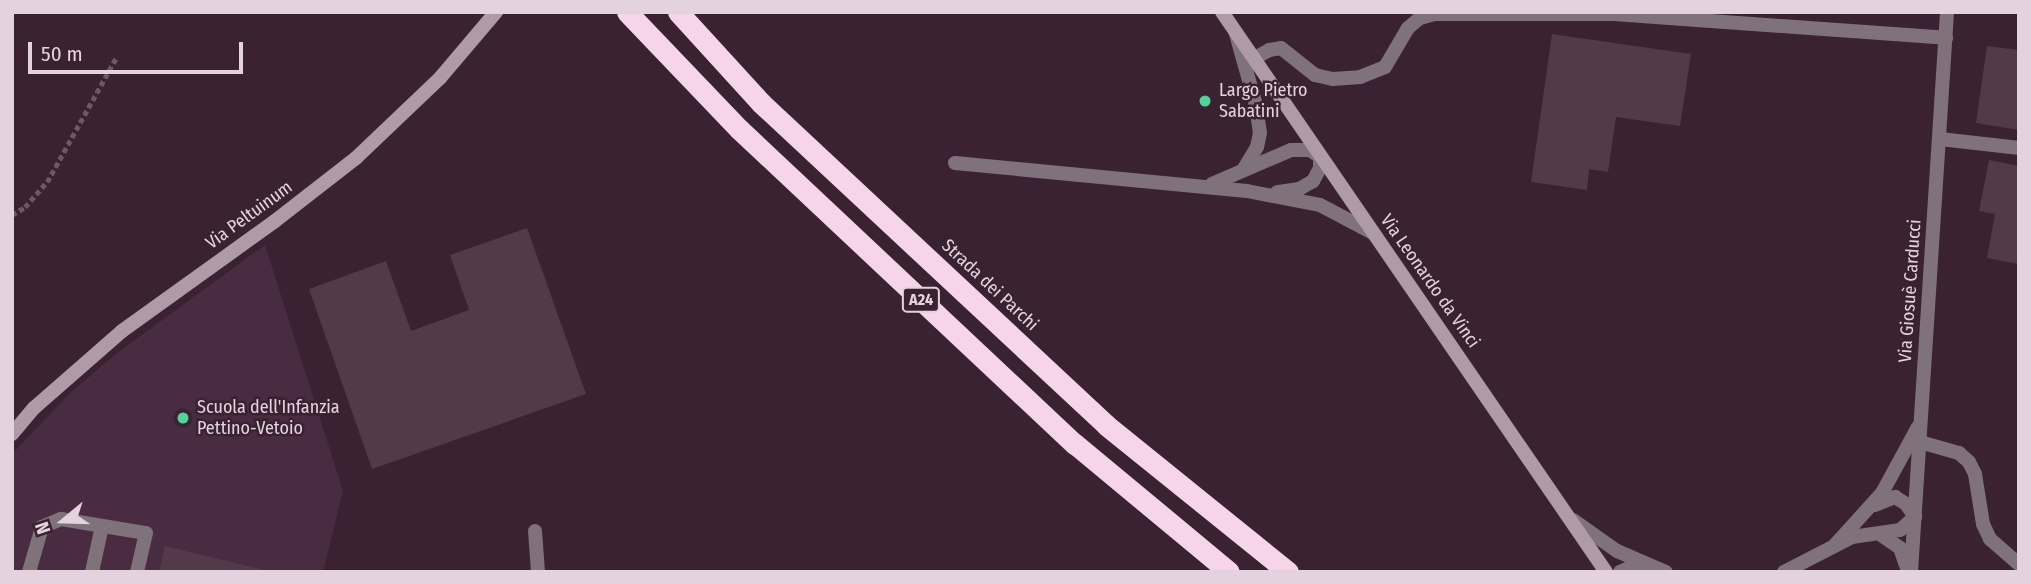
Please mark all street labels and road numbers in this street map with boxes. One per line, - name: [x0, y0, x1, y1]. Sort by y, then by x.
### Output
- street label: Via Peltuinum: [201, 176, 297, 254]
- street label: Via Leonardo da Vinci: [1376, 210, 1484, 352]
- street label: Via Giosuè Carducci: [1894, 219, 1926, 363]
- street label: Strada dei Parchi: [937, 235, 1043, 335]
- road number: A24: [902, 288, 940, 312]

